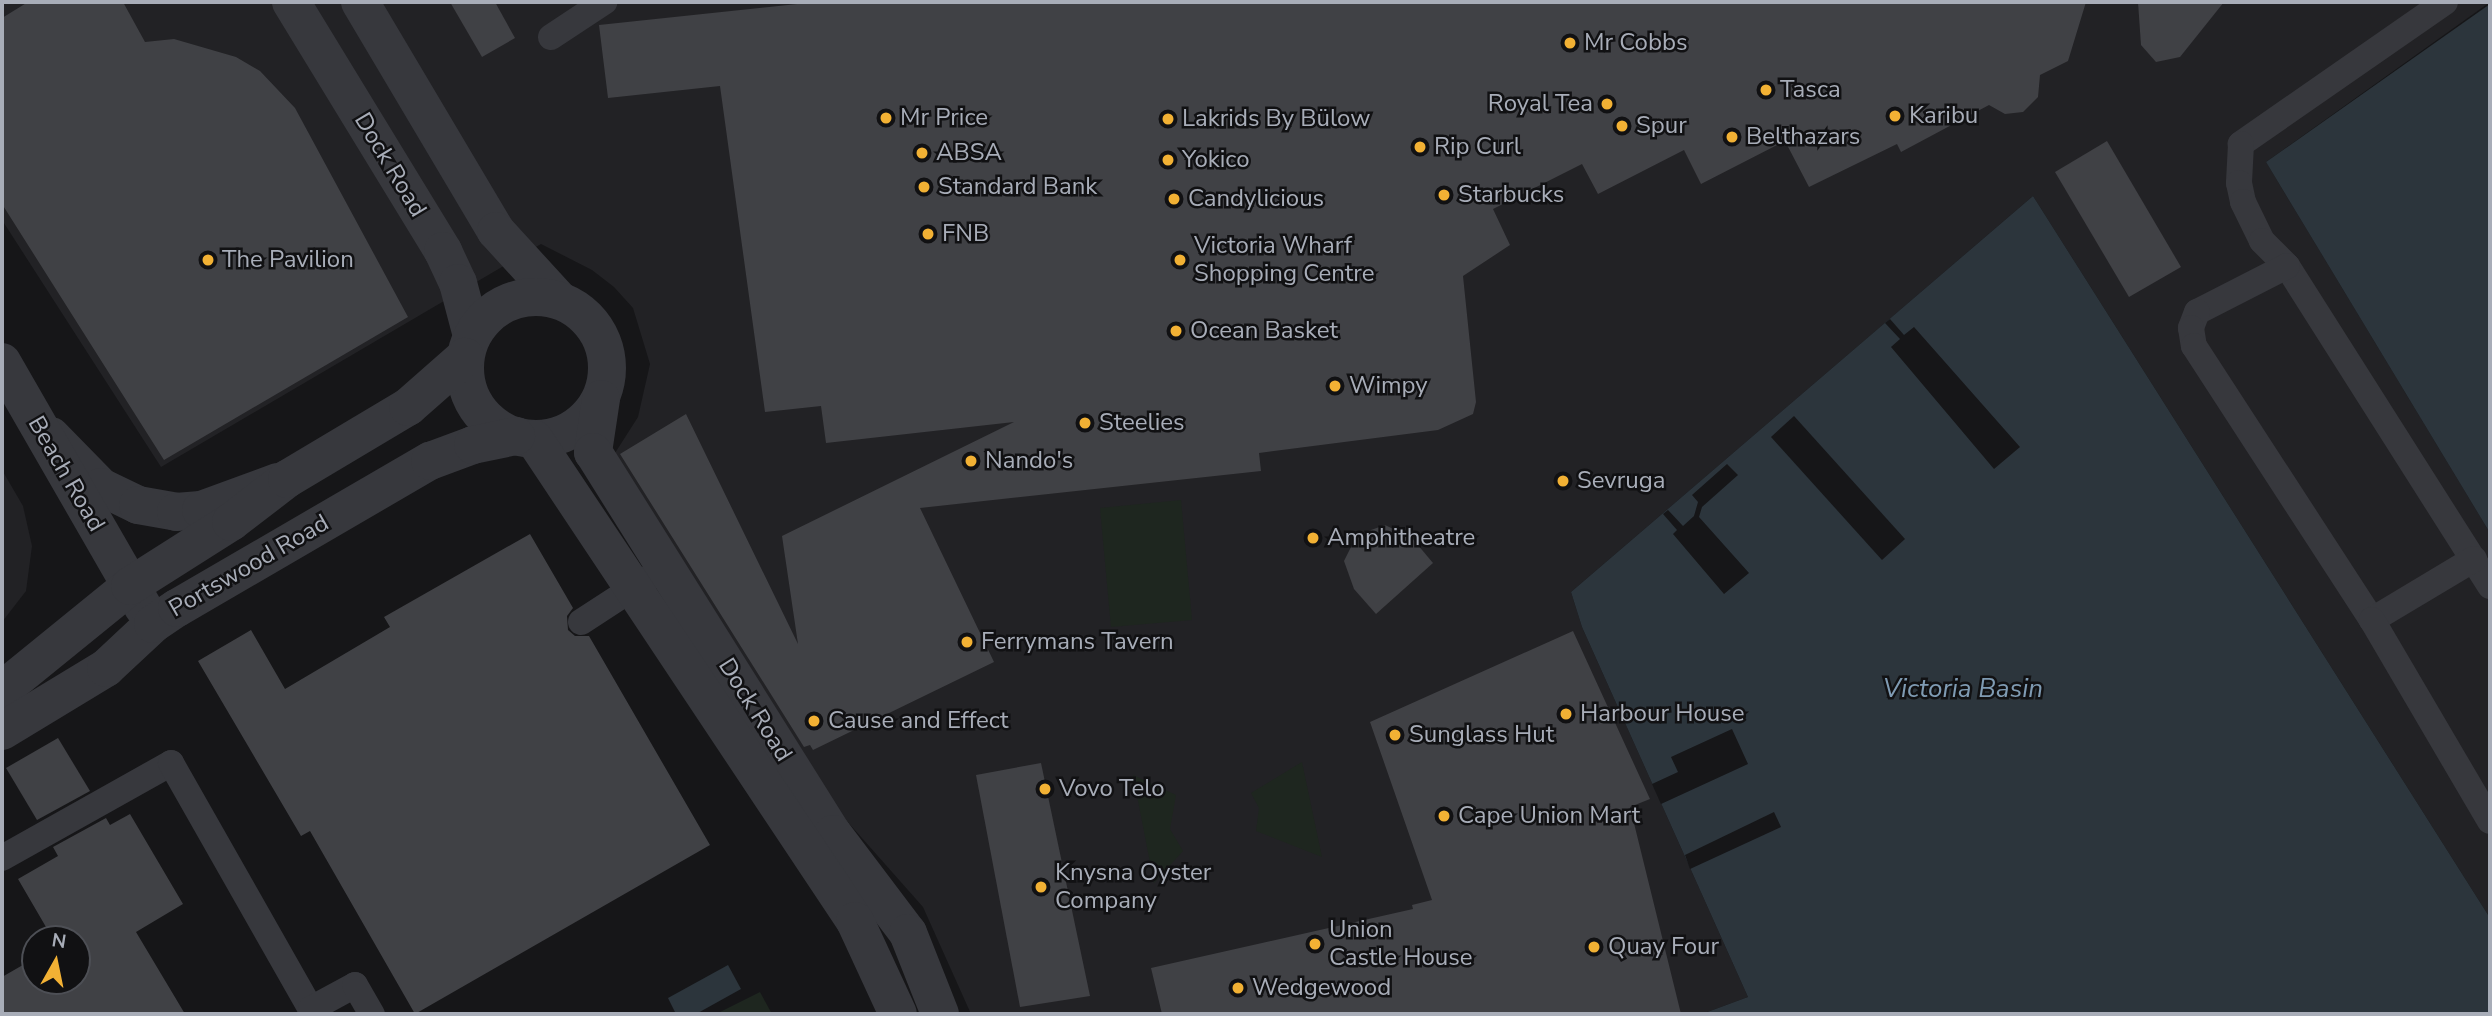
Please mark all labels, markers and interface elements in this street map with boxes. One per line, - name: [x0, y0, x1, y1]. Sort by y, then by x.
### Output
- place label: Mr Cobbs: [1584, 29, 1687, 57]
- marker: Mr Cobbs: [1562, 35, 1578, 51]
- place label: Tasca: [1780, 76, 1841, 104]
- marker: Tasca: [1758, 82, 1774, 98]
- place label: Royal Tea: [1488, 90, 1593, 118]
- marker: Royal Tea: [1599, 96, 1615, 112]
- place label: Karibu: [1909, 102, 1978, 130]
- place label: Mr Price: [900, 104, 988, 132]
- place label: Lakrids By Bülow: [1182, 105, 1370, 133]
- street label: Dock Road: [348, 108, 432, 222]
- marker: Karibu: [1887, 108, 1903, 124]
- marker: Mr Price: [878, 110, 894, 126]
- marker: Lakrids By Bülow: [1160, 111, 1176, 127]
- place label: Spur: [1636, 112, 1687, 140]
- marker: Spur: [1614, 118, 1630, 134]
- place label: Belthazars: [1746, 123, 1860, 151]
- marker: Belthazars: [1724, 129, 1740, 145]
- place label: Rip Curl: [1434, 133, 1521, 161]
- place label: ABSA: [936, 139, 1002, 167]
- marker: Rip Curl: [1412, 139, 1428, 155]
- marker: ABSA: [914, 145, 930, 161]
- place label: Yokico: [1182, 146, 1250, 174]
- marker: Yokico: [1160, 152, 1176, 168]
- place label: Standard Bank: [938, 173, 1097, 201]
- marker: Standard Bank: [916, 179, 932, 195]
- place label: Starbucks: [1458, 181, 1564, 209]
- place label: Candylicious: [1188, 185, 1324, 213]
- marker: Starbucks: [1436, 187, 1452, 203]
- marker: Candylicious: [1166, 191, 1182, 207]
- place label: FNB: [942, 220, 989, 248]
- marker: FNB: [920, 226, 936, 242]
- place label: Victoria Wharf Shopping Centre: [1194, 232, 1374, 288]
- place label: The Pavilion: [222, 246, 354, 274]
- marker: The Pavilion: [200, 252, 216, 268]
- marker: Victoria Wharf Shopping Centre: [1172, 252, 1188, 268]
- place label: Ocean Basket: [1190, 317, 1338, 345]
- marker: Ocean Basket: [1168, 323, 1184, 339]
- place label: Wimpy: [1349, 372, 1428, 400]
- marker: Wimpy: [1327, 378, 1343, 394]
- place label: Steelies: [1099, 409, 1185, 437]
- street label: Beach Road: [21, 411, 111, 537]
- marker: Steelies: [1077, 415, 1093, 431]
- place label: Nando's: [985, 447, 1073, 475]
- marker: Nando's: [963, 453, 979, 469]
- place label: Sevruga: [1577, 467, 1666, 495]
- marker: Sevruga: [1555, 473, 1571, 489]
- street label: Portswood Road: [164, 509, 334, 623]
- place label: Amphitheatre: [1327, 524, 1475, 552]
- marker: Amphitheatre: [1305, 530, 1321, 546]
- place label: Ferrymans Tavern: [981, 628, 1174, 656]
- marker: Ferrymans Tavern: [959, 634, 975, 650]
- street label: Dock Road: [712, 653, 798, 767]
- water label: Victoria Basin: [1883, 673, 2043, 705]
- place label: Harbour House: [1580, 700, 1745, 728]
- marker: Harbour House: [1558, 706, 1574, 722]
- place label: Cause and Effect: [828, 707, 1008, 735]
- marker: Cause and Effect: [806, 713, 822, 729]
- place label: Sunglass Hut: [1409, 721, 1554, 749]
- marker: Sunglass Hut: [1387, 727, 1403, 743]
- place label: Vovo Telo: [1059, 775, 1165, 803]
- marker: Vovo Telo: [1037, 781, 1053, 797]
- place label: Cape Union Mart: [1458, 802, 1640, 830]
- marker: Cape Union Mart: [1436, 808, 1452, 824]
- place label: Knysna Oyster Company: [1055, 859, 1211, 915]
- marker: Knysna Oyster Company: [1033, 879, 1049, 895]
- place label: Union Castle House: [1329, 916, 1473, 972]
- north arrow: [21, 925, 91, 995]
- text: N: [50, 927, 68, 955]
- place label: Quay Four: [1608, 933, 1719, 961]
- marker: Union Castle House: [1307, 936, 1323, 952]
- marker: Quay Four: [1586, 939, 1602, 955]
- place label: Wedgewood: [1252, 974, 1391, 1002]
- marker: Wedgewood: [1230, 980, 1246, 996]

